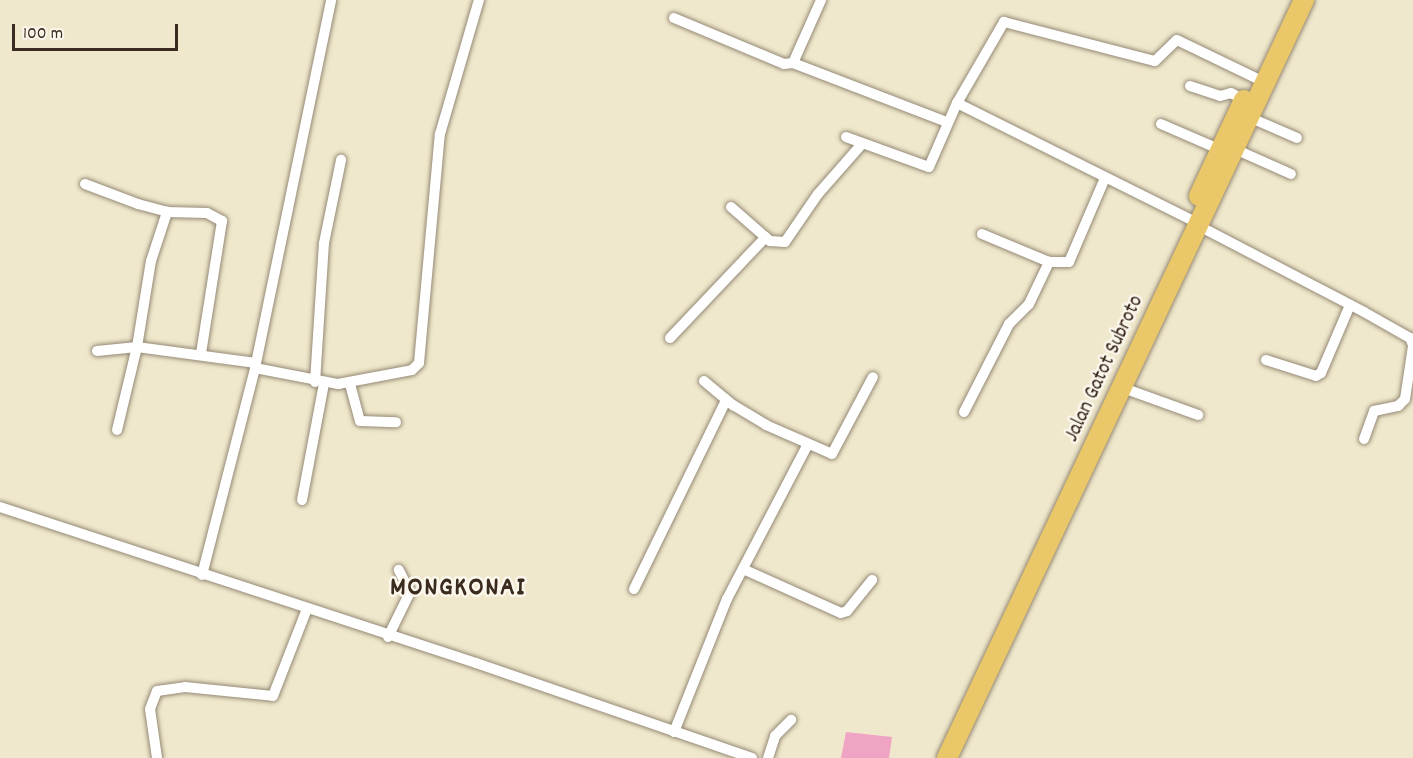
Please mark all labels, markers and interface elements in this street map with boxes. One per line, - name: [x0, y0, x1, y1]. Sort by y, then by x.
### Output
- scale bar: [15, 12, 182, 50]
- text: 100 m: [23, 22, 63, 47]
- street label: Jalan Gatot Subroto: [1060, 292, 1150, 446]
- district label: MONGKONAI: [390, 573, 526, 605]

